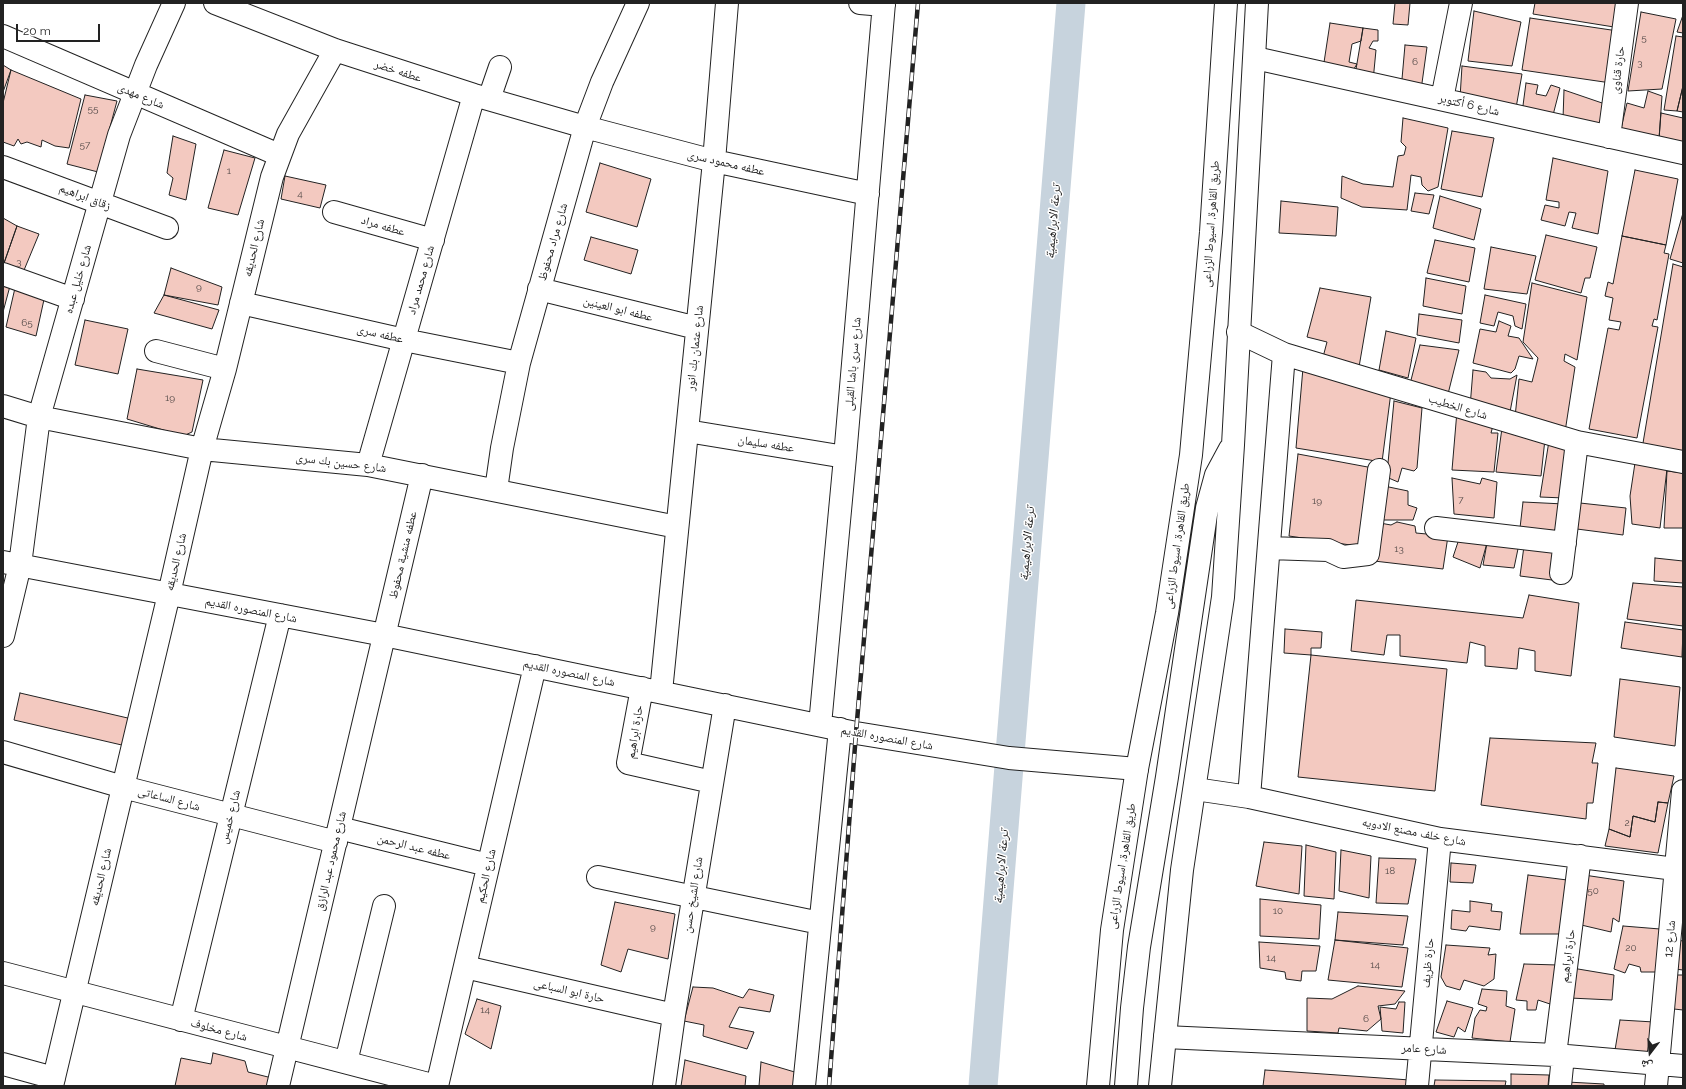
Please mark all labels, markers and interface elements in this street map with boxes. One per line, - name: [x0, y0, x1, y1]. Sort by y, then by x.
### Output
- scale bar: [18, 16, 102, 42]
- text: 20 m: [23, 24, 51, 38]
- house number: 5: [1641, 32, 1647, 44]
- street label: حارة قناوى: [1608, 45, 1628, 95]
- house number: 6: [1412, 56, 1418, 68]
- street label: عطفه خضر: [373, 57, 423, 85]
- house number: 3: [1637, 57, 1643, 69]
- street label: شارع مهدى: [116, 80, 166, 112]
- street label: شارع 6 أكتوبر: [1437, 91, 1501, 119]
- house number: 55: [88, 103, 98, 115]
- house number: 57: [80, 139, 90, 151]
- street label: عطفه محمود سرى: [686, 147, 766, 179]
- street label: طريق القاهرة, اسيوط الزراعى: [1199, 160, 1223, 288]
- house number: 1: [227, 165, 231, 177]
- street label: زقاق ابراهيم: [57, 181, 113, 213]
- water label: ترعة الابراهيمية: [1042, 184, 1064, 260]
- house number: 4: [297, 188, 303, 200]
- street label: شارع مراد محفوظ: [535, 202, 571, 282]
- street label: عطفه مراد: [359, 213, 407, 239]
- street label: شارع الحديقه: [240, 218, 268, 278]
- street label: شارع خليل عبده: [61, 243, 95, 315]
- street label: شارع محمد مراد: [404, 244, 438, 316]
- house number: 3: [16, 256, 22, 268]
- house number: 9: [196, 281, 202, 293]
- street label: عطفه ابو العينين: [582, 293, 654, 325]
- street label: شارع عثمان بك انور: [683, 305, 707, 391]
- street label: شارع سرى باشا القبلى: [842, 316, 864, 412]
- house number: 65: [21, 317, 33, 329]
- street label: عطفه سرى: [356, 322, 404, 346]
- street label: شارع الخطيب: [1427, 391, 1489, 423]
- house number: 19: [165, 392, 175, 404]
- street label: عطفه سليمان: [737, 432, 795, 456]
- street label: شارع حسين بك سرى: [295, 450, 387, 476]
- street label: طريق القاهرة, اسيوط الزراعى: [1161, 482, 1193, 610]
- house number: 7: [1458, 494, 1464, 506]
- house number: 19: [1312, 495, 1322, 507]
- water label: ترعة الابراهيمية: [1016, 506, 1038, 582]
- street label: عطفه منشية محفوظ: [386, 510, 420, 600]
- street label: شارع الحديقه: [162, 532, 190, 592]
- house number: 13: [1394, 543, 1404, 555]
- street label: شارع المنصوره القديم: [204, 594, 298, 626]
- street label: شارع المنصوره القديم: [522, 656, 616, 690]
- street label: حارة ابراهيم: [624, 704, 646, 760]
- street label: شارع المنصوره القديم: [840, 723, 934, 753]
- street label: شارع الساعاتى: [136, 784, 202, 814]
- street label: شارع خميس: [216, 789, 244, 845]
- street label: طريق القاهرة, اسيوط الزراعى: [1105, 802, 1139, 930]
- street label: شارع محمود عبد الرازق: [313, 810, 349, 912]
- street label: شارع خلف مصنع الادويه: [1361, 815, 1467, 849]
- house number: 2: [1624, 817, 1630, 829]
- water label: ترعة الابراهيمية: [990, 829, 1012, 905]
- street label: عطفه عبد الرحمن: [376, 831, 452, 863]
- street label: شارع الحديقه: [87, 847, 115, 907]
- street label: شارع الحكيم: [473, 847, 499, 905]
- street label: شارع الشيخ حسن: [680, 856, 706, 934]
- house number: 18: [1385, 865, 1395, 877]
- house number: 50: [1587, 885, 1599, 897]
- house number: 10: [1273, 905, 1283, 917]
- street label: شارع 12: [1661, 920, 1679, 958]
- house number: 9: [650, 921, 656, 933]
- street label: حارة ابراهيم: [1558, 928, 1578, 984]
- street label: حارة ظريف: [1419, 937, 1437, 989]
- house number: 20: [1625, 942, 1637, 954]
- house number: 14: [1266, 952, 1276, 964]
- house number: 14: [1370, 959, 1380, 971]
- street label: حارة ابو السباعى: [532, 976, 606, 1006]
- house number: 14: [480, 1004, 490, 1016]
- house number: 6: [1363, 1013, 1369, 1025]
- street label: شارع مخلوف: [189, 1016, 249, 1044]
- north arrow: [1630, 1033, 1670, 1073]
- street label: شارع عامر: [1401, 1041, 1447, 1057]
- text: ش: [1639, 1057, 1654, 1073]

